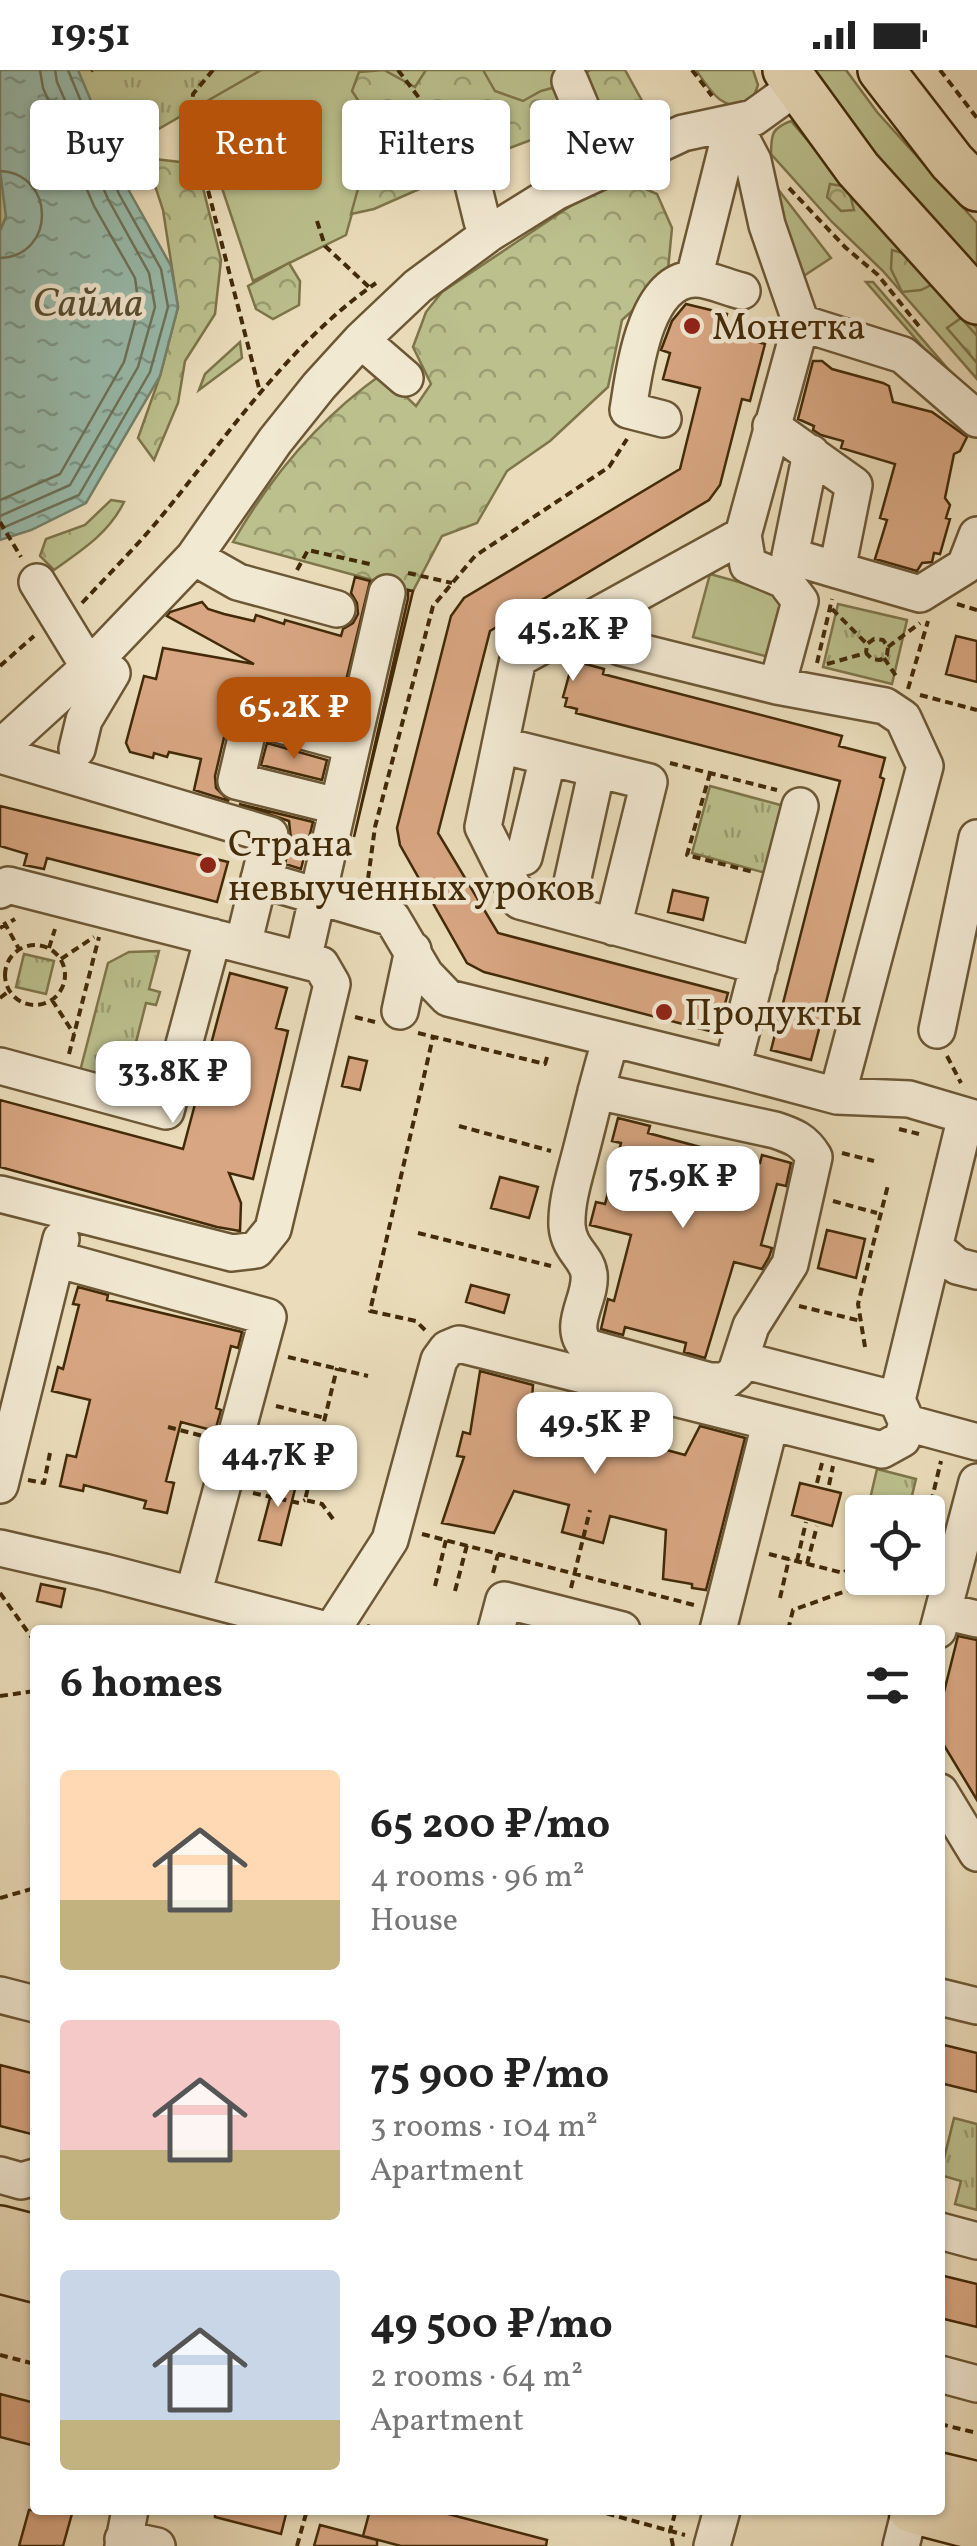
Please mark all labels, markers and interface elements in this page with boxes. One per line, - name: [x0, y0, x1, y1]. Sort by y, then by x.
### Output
- text: 19:51: [50, 9, 131, 62]
- chip: Buy: [30, 100, 159, 190]
- chip: Rent: [179, 100, 322, 190]
- chip: Filters: [342, 100, 510, 190]
- chip: New: [530, 100, 670, 190]
- water label: Сайма: [33, 278, 143, 334]
- place label: Монетка: [712, 303, 866, 356]
- marker: Монетка: [681, 315, 703, 337]
- pin: 45.2K ₽: [481, 599, 665, 684]
- text: 45.2K ₽: [517, 609, 629, 653]
- pin: 65.2K ₽: [202, 677, 386, 762]
- text: 65.2K ₽: [239, 687, 349, 731]
- place label: Страна невыученных уроков: [228, 820, 595, 917]
- marker: Страна невыученных уроков: [197, 854, 219, 876]
- place label: Продукты: [684, 989, 862, 1042]
- marker: Продукты: [653, 1001, 675, 1023]
- pin: 33.8K ₽: [81, 1041, 265, 1126]
- text: 33.8K ₽: [118, 1051, 228, 1095]
- pin: 75.9K ₽: [591, 1146, 775, 1231]
- text: 75.9K ₽: [629, 1156, 737, 1200]
- pin: 49.5K ₽: [503, 1392, 687, 1477]
- text: 49.5K ₽: [539, 1402, 651, 1446]
- pin: 44.7K ₽: [186, 1425, 370, 1510]
- text: 44.7K ₽: [221, 1435, 335, 1479]
- map controls: [845, 1495, 945, 1595]
- button: locate: [845, 1495, 945, 1595]
- text: 6 homes: [60, 1656, 223, 1715]
- icon: filters: [860, 1658, 915, 1713]
- text: 65 200 ₽/mo: [370, 1797, 610, 1856]
- icon: home: [140, 1810, 260, 1930]
- text: 4 rooms · 96 m²: [370, 1856, 585, 1900]
- text: House: [370, 1900, 458, 1944]
- text: 75 900 ₽/mo: [370, 2047, 609, 2106]
- icon: home: [140, 2060, 260, 2180]
- text: 3 rooms · 104 m²: [370, 2106, 598, 2150]
- text: Apartment: [370, 2150, 524, 2194]
- text: 49 500 ₽/mo: [370, 2297, 613, 2356]
- icon: home: [140, 2310, 260, 2430]
- text: 2 rooms · 64 m²: [370, 2356, 583, 2400]
- text: Apartment: [370, 2400, 524, 2444]

